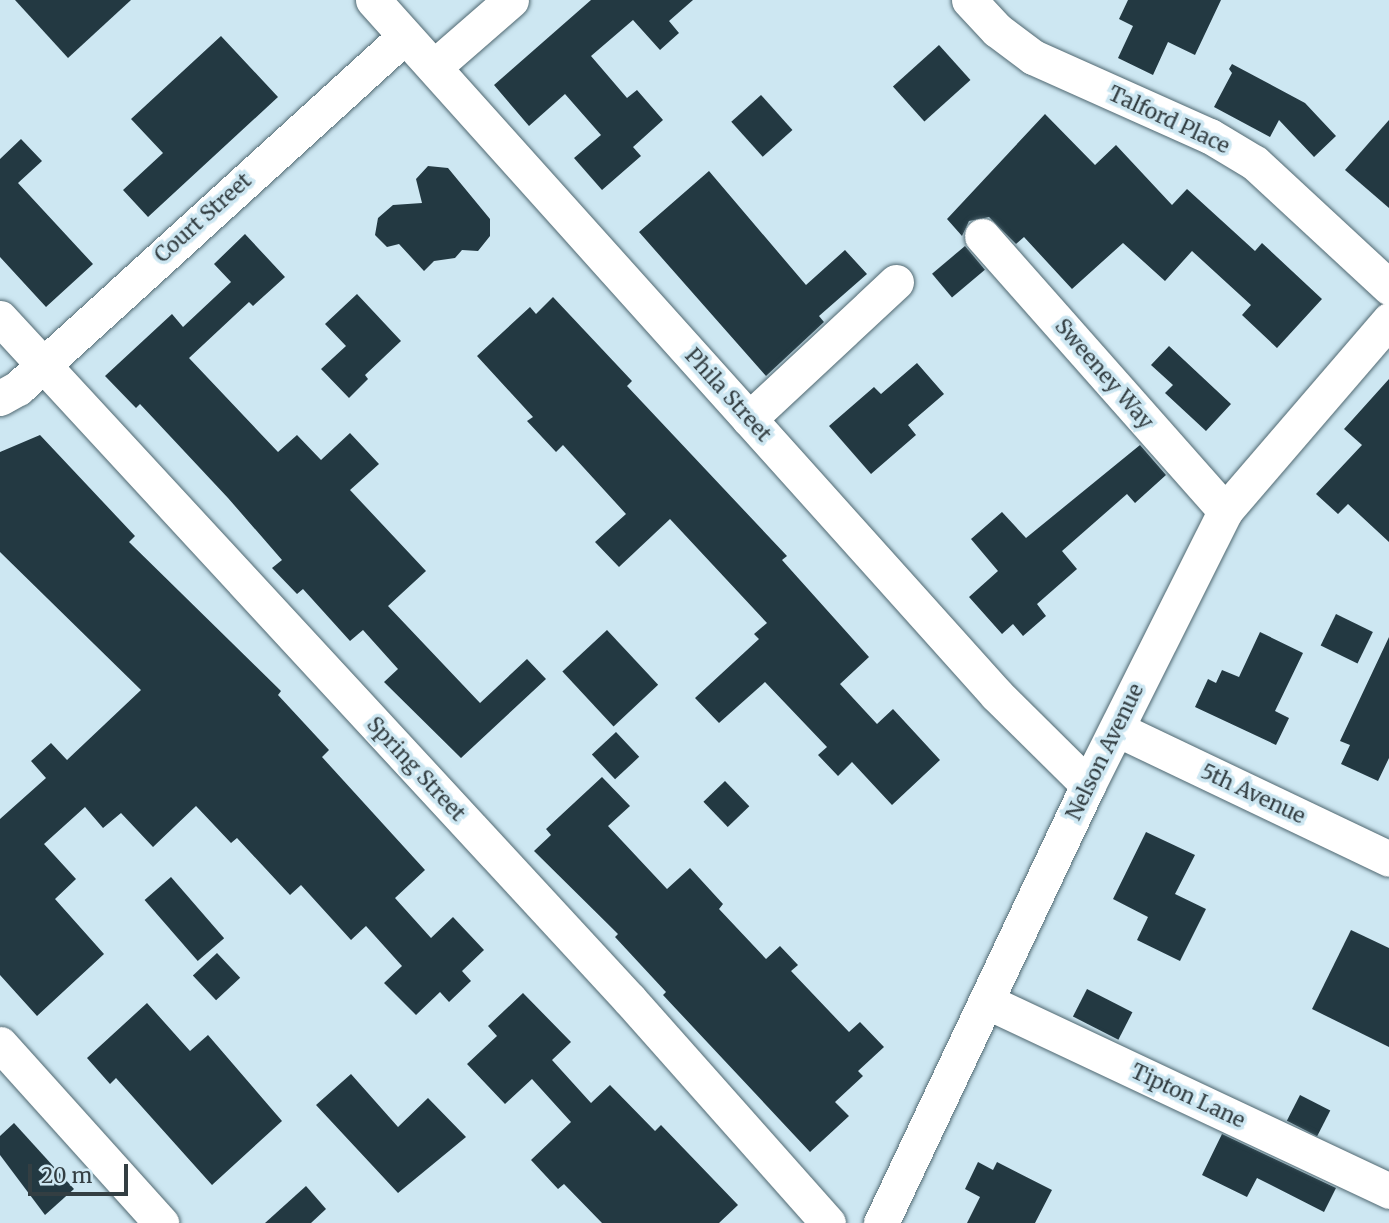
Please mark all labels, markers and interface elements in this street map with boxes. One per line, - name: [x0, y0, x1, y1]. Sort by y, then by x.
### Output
- street label: Talford Place: [1104, 81, 1234, 159]
- street label: Court Street: [149, 168, 257, 268]
- street label: Sweeney Way: [1049, 314, 1159, 434]
- street label: Phila Street: [680, 343, 776, 447]
- street label: Nelson Avenue: [1061, 680, 1149, 824]
- street label: Spring Street: [362, 712, 470, 826]
- street label: 5th Avenue: [1197, 759, 1309, 829]
- street label: Tipton Lane: [1127, 1059, 1249, 1133]
- scale bar: [32, 1150, 131, 1194]
- text: 20 m: [41, 1162, 92, 1189]

